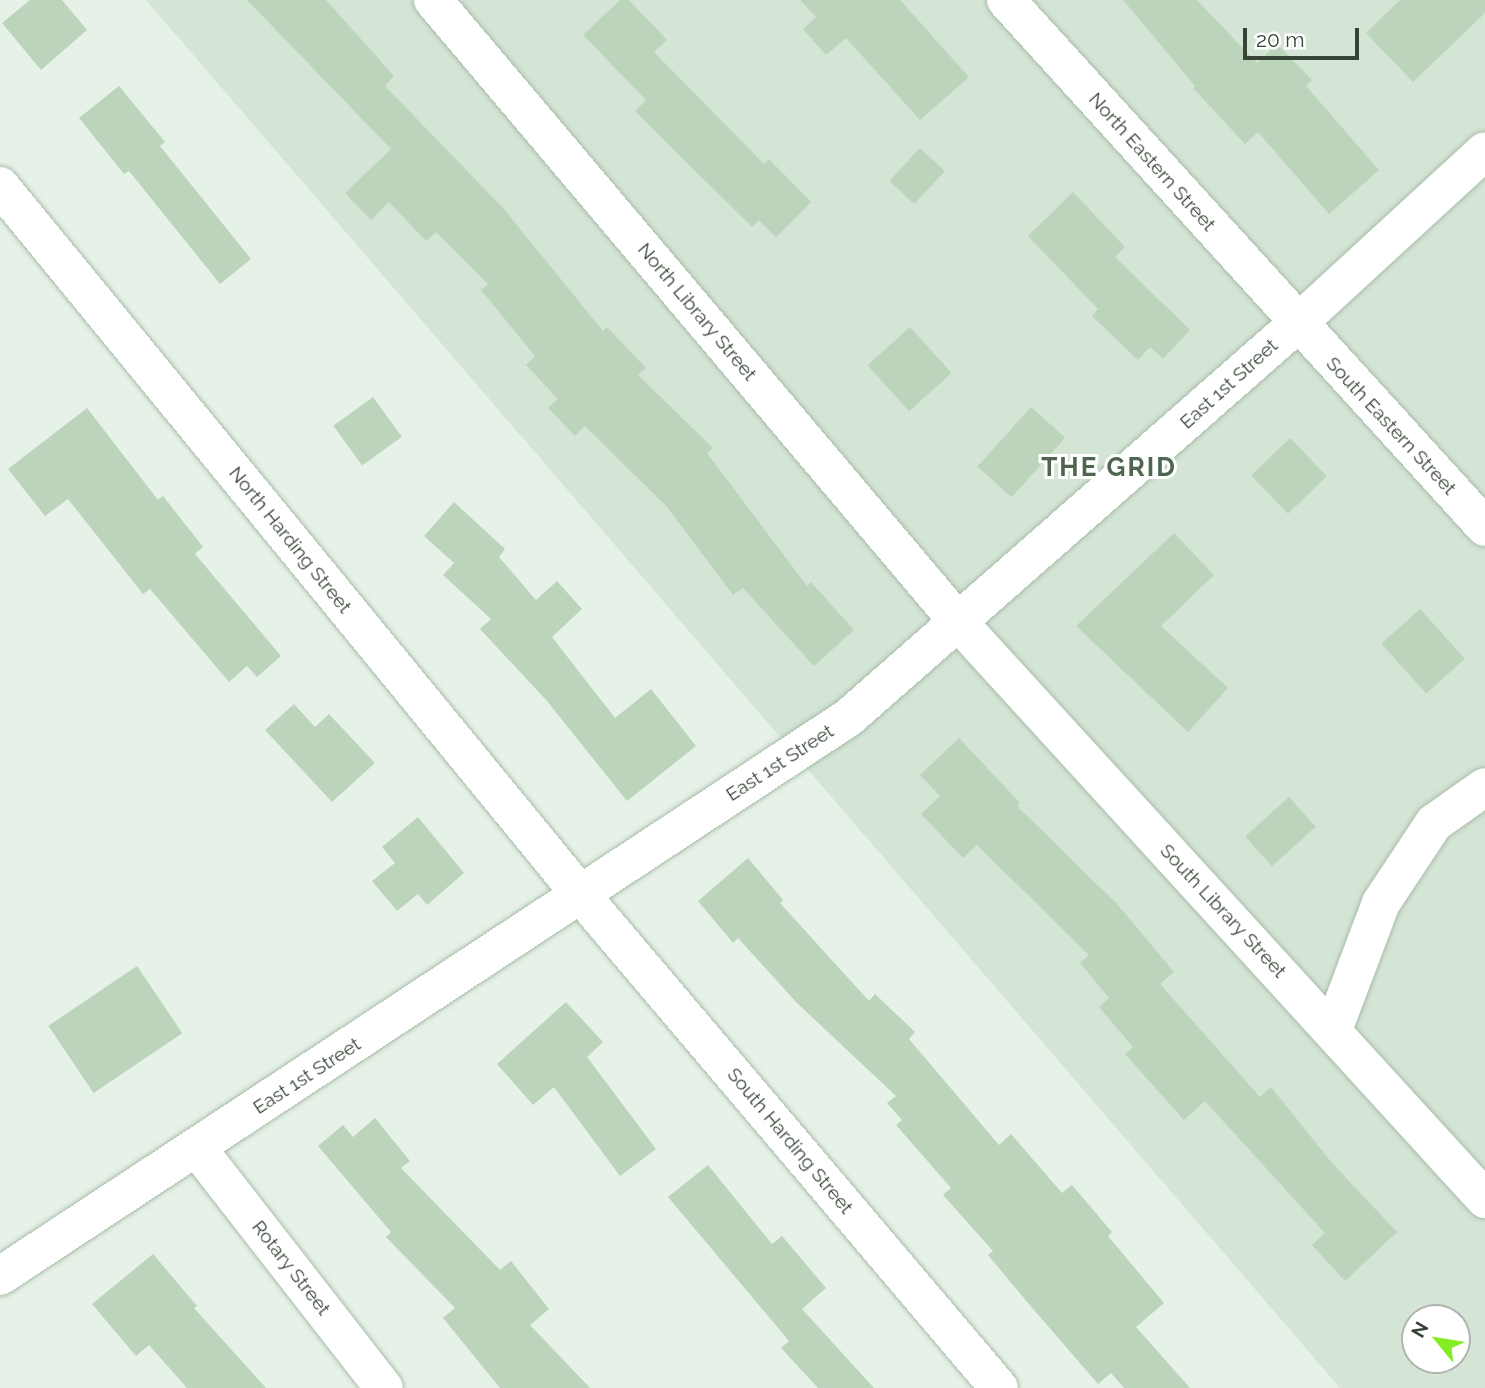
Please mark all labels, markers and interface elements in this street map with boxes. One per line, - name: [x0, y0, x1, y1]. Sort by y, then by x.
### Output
- scale bar: [1247, 14, 1362, 58]
- text: 20 m: [1256, 27, 1304, 52]
- street label: North Eastern Street: [1084, 88, 1220, 236]
- street label: North Library Street: [633, 238, 761, 386]
- street label: East 1st Street: [1176, 334, 1282, 434]
- street label: South Eastern Street: [1321, 352, 1461, 500]
- district label: THE GRID: [1042, 452, 1176, 484]
- street label: North Harding Street: [224, 462, 356, 618]
- street label: East 1st Street: [722, 720, 838, 806]
- street label: South Library Street: [1155, 839, 1291, 983]
- street label: East 1st Street: [249, 1033, 365, 1119]
- street label: South Harding Street: [722, 1063, 858, 1219]
- street label: Rotary Street: [247, 1216, 335, 1320]
- north arrow: [1401, 1304, 1471, 1374]
- text: N: [1406, 1318, 1433, 1341]

